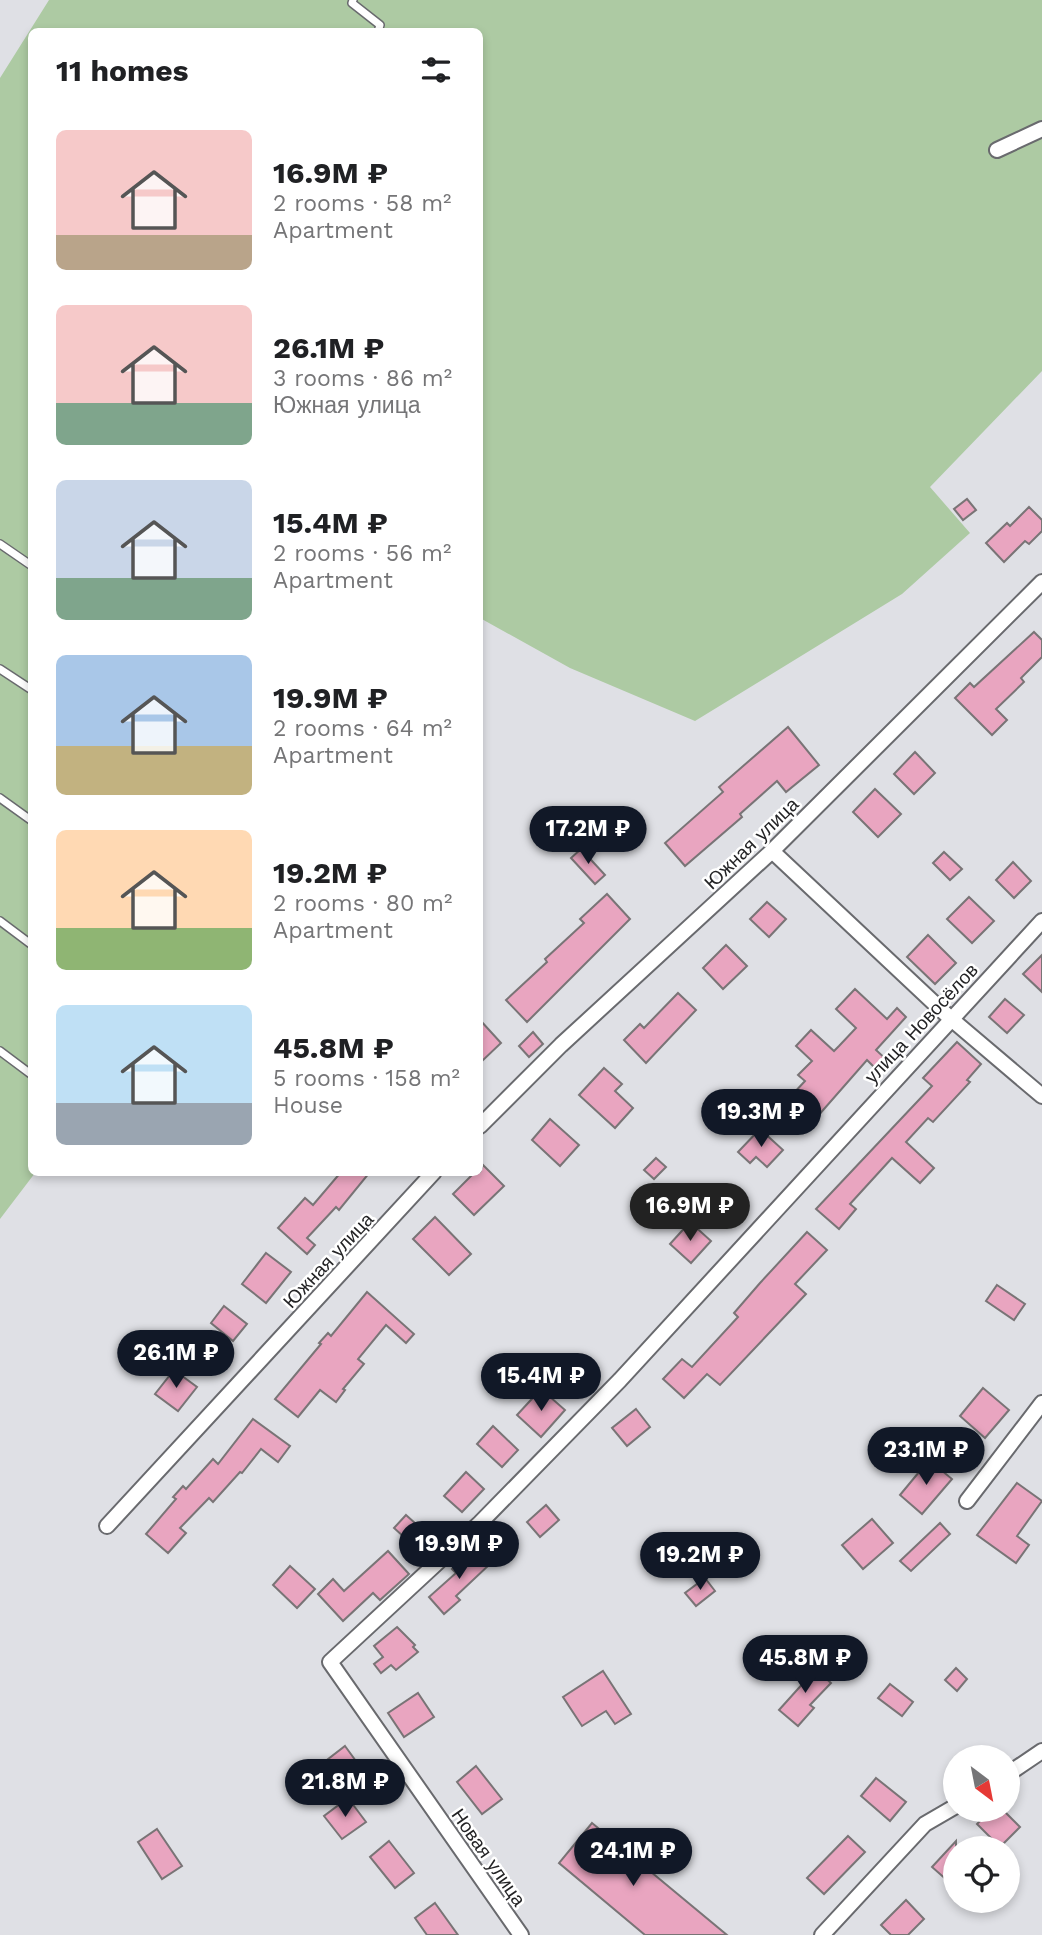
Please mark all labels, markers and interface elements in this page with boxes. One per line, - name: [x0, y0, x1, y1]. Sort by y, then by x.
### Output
- icon: filters: [417, 51, 455, 89]
- text: 11 homes: [56, 53, 189, 88]
- text: 16.9M ₽: [273, 155, 388, 190]
- icon: home: [112, 158, 196, 242]
- text: 2 rooms · 58 m²: [273, 190, 452, 217]
- text: Apartment: [273, 217, 393, 244]
- text: 26.1M ₽: [273, 330, 384, 365]
- icon: home: [112, 333, 196, 417]
- text: 3 rooms · 86 m²: [273, 365, 452, 392]
- text: Южная улица: [273, 392, 421, 419]
- text: 15.4M ₽: [273, 505, 388, 540]
- icon: home: [112, 508, 196, 592]
- text: 2 rooms · 56 m²: [273, 540, 451, 567]
- text: Apartment: [273, 567, 393, 594]
- text: 19.9M ₽: [273, 680, 388, 715]
- icon: home: [112, 683, 196, 767]
- text: 2 rooms · 64 m²: [273, 715, 452, 742]
- text: Apartment: [273, 742, 393, 769]
- street label: Южная улица: [699, 792, 804, 894]
- pin: 17.2M ₽: [523, 806, 653, 866]
- text: 17.2M ₽: [546, 815, 630, 842]
- text: 19.2M ₽: [273, 855, 387, 890]
- icon: home: [112, 858, 196, 942]
- text: 2 rooms · 80 m²: [273, 890, 452, 917]
- text: Apartment: [273, 917, 393, 944]
- street label: улица Новосёлов: [860, 959, 983, 1088]
- text: 45.8M ₽: [273, 1030, 394, 1065]
- icon: home: [112, 1033, 196, 1117]
- text: 5 rooms · 158 m²: [273, 1065, 460, 1092]
- pin: 19.3M ₽: [696, 1090, 826, 1149]
- text: House: [273, 1092, 343, 1119]
- text: 19.3M ₽: [717, 1098, 805, 1125]
- pin: 16.9M ₽: [625, 1184, 755, 1243]
- text: 16.9M ₽: [646, 1192, 734, 1219]
- street label: Южная улица: [278, 1208, 379, 1313]
- pin: 26.1M ₽: [111, 1330, 241, 1390]
- text: 26.1M ₽: [133, 1339, 219, 1366]
- pin: 15.4M ₽: [476, 1354, 606, 1413]
- text: 15.4M ₽: [497, 1362, 585, 1389]
- pin: 23.1M ₽: [861, 1428, 991, 1487]
- text: 23.1M ₽: [884, 1436, 968, 1463]
- pin: 19.9M ₽: [394, 1522, 524, 1581]
- text: 19.9M ₽: [415, 1530, 503, 1557]
- pin: 19.2M ₽: [635, 1532, 765, 1592]
- text: 19.2M ₽: [656, 1541, 744, 1568]
- pin: 45.8M ₽: [740, 1636, 870, 1695]
- text: 45.8M ₽: [759, 1644, 851, 1671]
- north arrow: [943, 1745, 1020, 1822]
- map controls: [943, 1745, 1020, 1913]
- pin: 21.8M ₽: [280, 1759, 410, 1819]
- text: 21.8M ₽: [301, 1768, 389, 1795]
- street label: Новая улица: [447, 1804, 531, 1911]
- pin: 24.1M ₽: [568, 1828, 698, 1888]
- button: locate: [943, 1836, 1020, 1913]
- text: 24.1M ₽: [590, 1837, 676, 1864]

